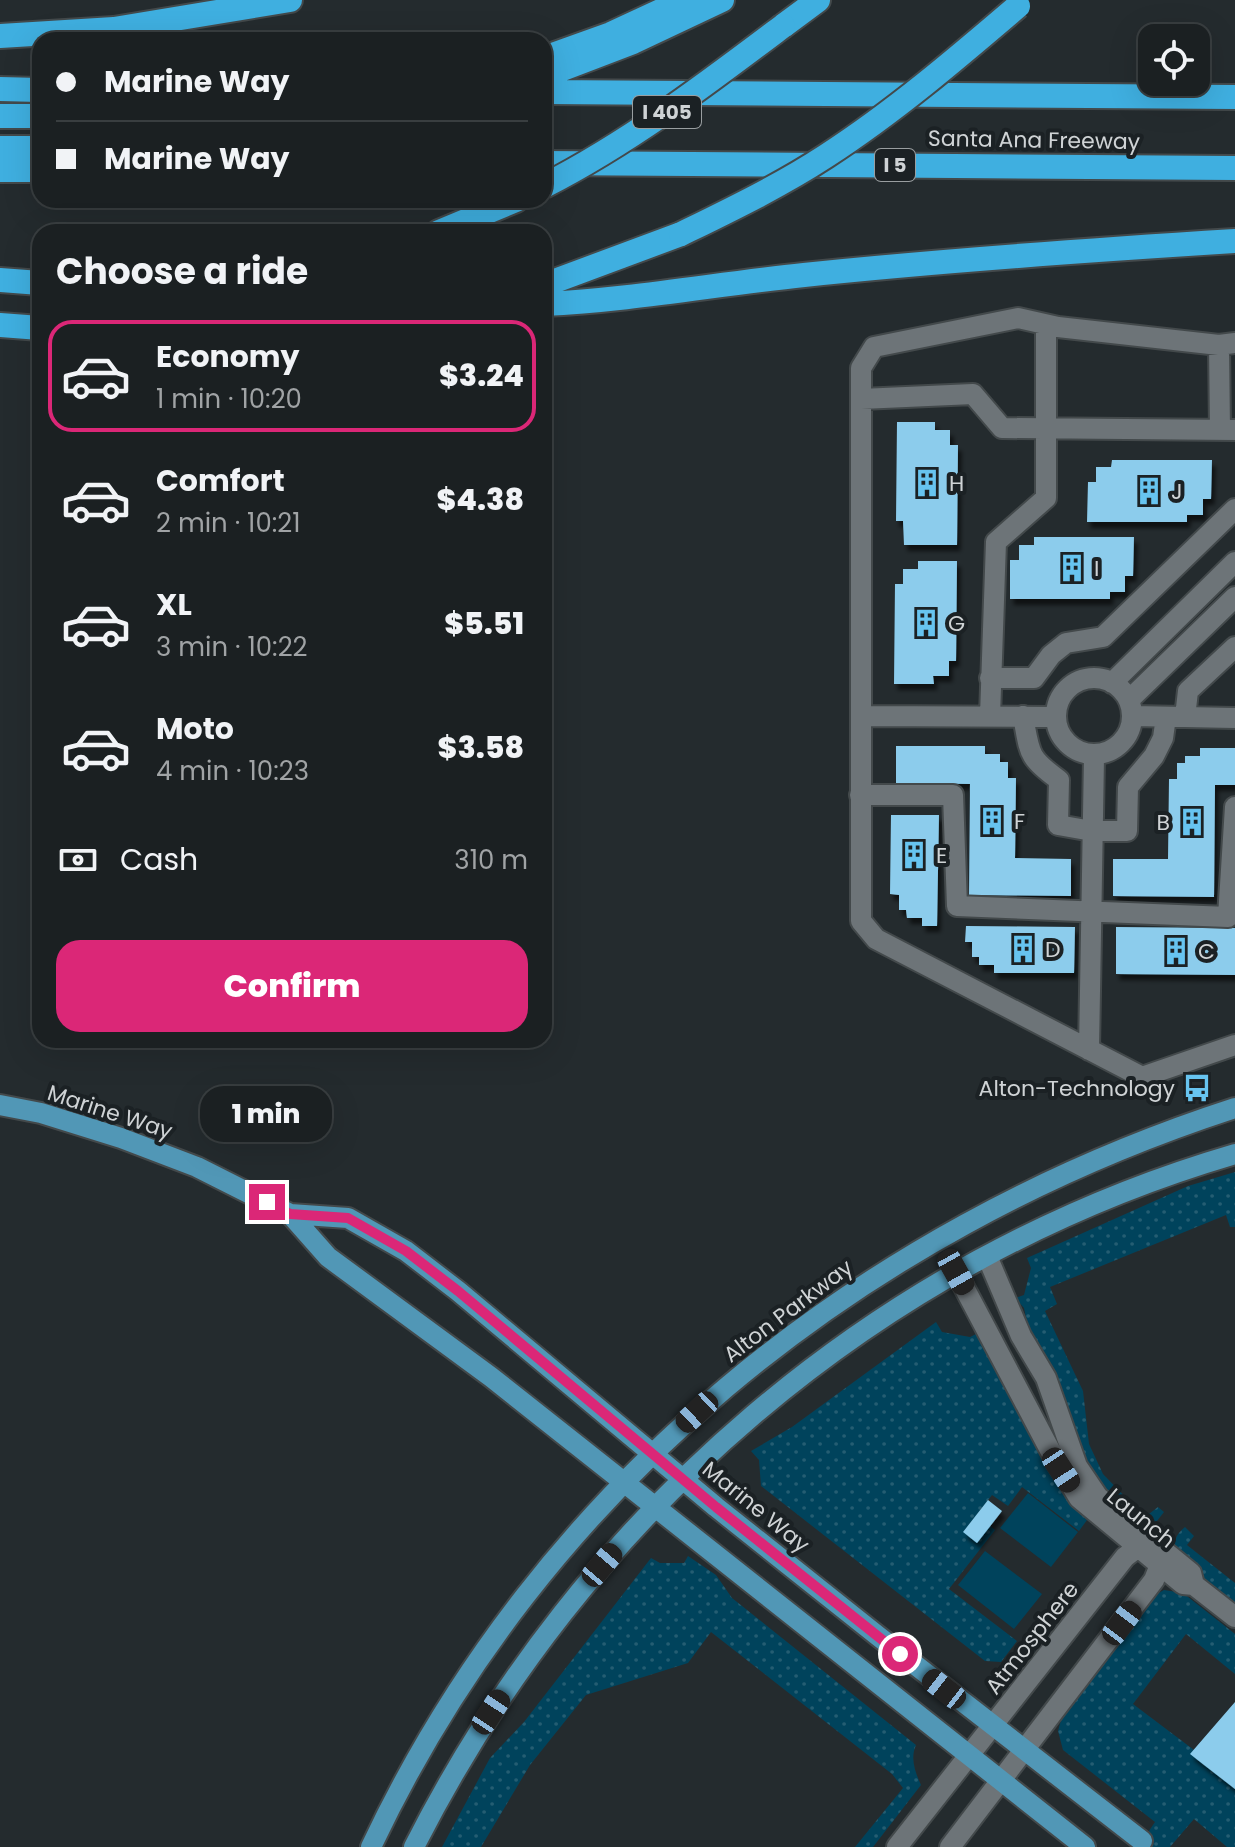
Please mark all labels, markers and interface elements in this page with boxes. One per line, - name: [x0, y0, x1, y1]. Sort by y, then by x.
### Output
- map controls: [1138, 24, 1210, 96]
- button: locate: [1138, 24, 1210, 96]
- text: Marine Way: [104, 60, 290, 103]
- road number: I 405: [633, 96, 701, 128]
- street label: Santa Ana Freeway: [928, 123, 1141, 157]
- text: Marine Way: [104, 137, 290, 180]
- road number: I 5: [875, 149, 915, 181]
- text: Choose a ride: [56, 246, 308, 297]
- text: Economy: [156, 335, 300, 378]
- icon: car: [60, 340, 132, 412]
- text: $3.24: [439, 354, 524, 397]
- text: 1 min · 10:20: [156, 381, 302, 417]
- text: Comfort: [156, 459, 285, 502]
- icon: car: [60, 464, 132, 536]
- building icon: H: [912, 468, 942, 498]
- place label: H: [949, 468, 964, 499]
- building icon: J: [1134, 476, 1164, 506]
- place label: J: [1171, 476, 1183, 507]
- text: $4.38: [437, 478, 524, 521]
- text: 2 min · 10:21: [156, 505, 301, 541]
- building icon: I: [1057, 553, 1087, 583]
- place label: I: [1094, 553, 1099, 584]
- text: XL: [156, 583, 192, 626]
- icon: car: [60, 588, 132, 660]
- text: $5.51: [444, 602, 524, 645]
- building icon: G: [911, 608, 941, 638]
- place label: G: [948, 608, 965, 639]
- text: 3 min · 10:22: [156, 629, 308, 665]
- text: Moto: [156, 707, 234, 750]
- icon: car: [60, 712, 132, 784]
- text: $3.58: [438, 726, 524, 769]
- text: 4 min · 10:23: [156, 753, 309, 789]
- building icon: F: [977, 806, 1007, 836]
- place label: F: [1014, 806, 1025, 837]
- place label: B: [1157, 807, 1170, 838]
- building icon: B: [1177, 807, 1207, 837]
- icon: cash: [56, 838, 100, 882]
- text: Cash: [120, 838, 198, 881]
- building icon: E: [899, 840, 929, 870]
- place label: E: [936, 840, 947, 871]
- text: 310 m: [454, 842, 528, 878]
- building icon: D: [1008, 934, 1038, 964]
- place label: D: [1045, 934, 1061, 965]
- building icon: C: [1161, 936, 1191, 966]
- place label: C: [1198, 936, 1215, 967]
- button: Confirm: [56, 940, 528, 1032]
- place label: Alton-Technology: [979, 1073, 1176, 1104]
- bus stop icon: Alton-Technology: [1182, 1073, 1212, 1103]
- street label: Marine Way: [44, 1077, 177, 1147]
- callout: 1 min: [201, 1086, 333, 1142]
- text: 1 min: [232, 1096, 300, 1132]
- route end: [249, 1184, 285, 1220]
- car: [934, 1245, 978, 1299]
- street label: Alton Parkway: [717, 1252, 860, 1370]
- car: [671, 1387, 723, 1437]
- car: [1038, 1443, 1084, 1497]
- street label: Marine Way: [696, 1454, 817, 1560]
- street label: Launch: [1100, 1481, 1182, 1555]
- car: [577, 1539, 627, 1591]
- street label: Atmosphere: [978, 1575, 1086, 1701]
- car: [1098, 1597, 1146, 1649]
- route start: [882, 1636, 918, 1672]
- car: [918, 1665, 970, 1713]
- car: [468, 1685, 514, 1739]

